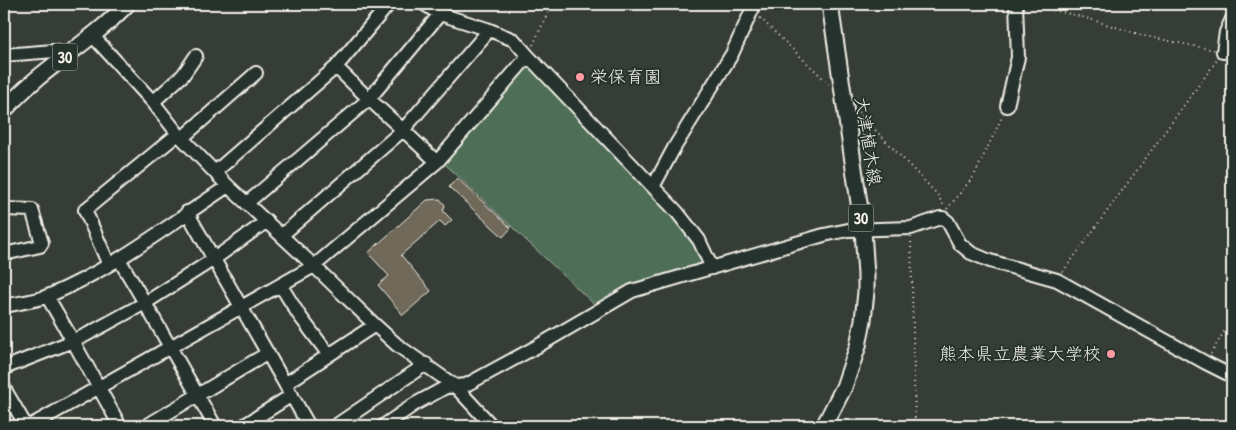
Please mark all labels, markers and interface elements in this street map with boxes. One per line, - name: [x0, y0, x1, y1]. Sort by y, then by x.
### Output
- road number: 30: [52, 44, 78, 70]
- place label: 栄保育園: [590, 64, 662, 89]
- marker: 栄保育園: [574, 71, 586, 83]
- street label: 大津植木線: [849, 95, 888, 187]
- road number: 30: [848, 204, 874, 232]
- place label: 熊本県立農業大学校: [939, 341, 1101, 366]
- marker: 熊本県立農業大学校: [1105, 348, 1117, 360]

